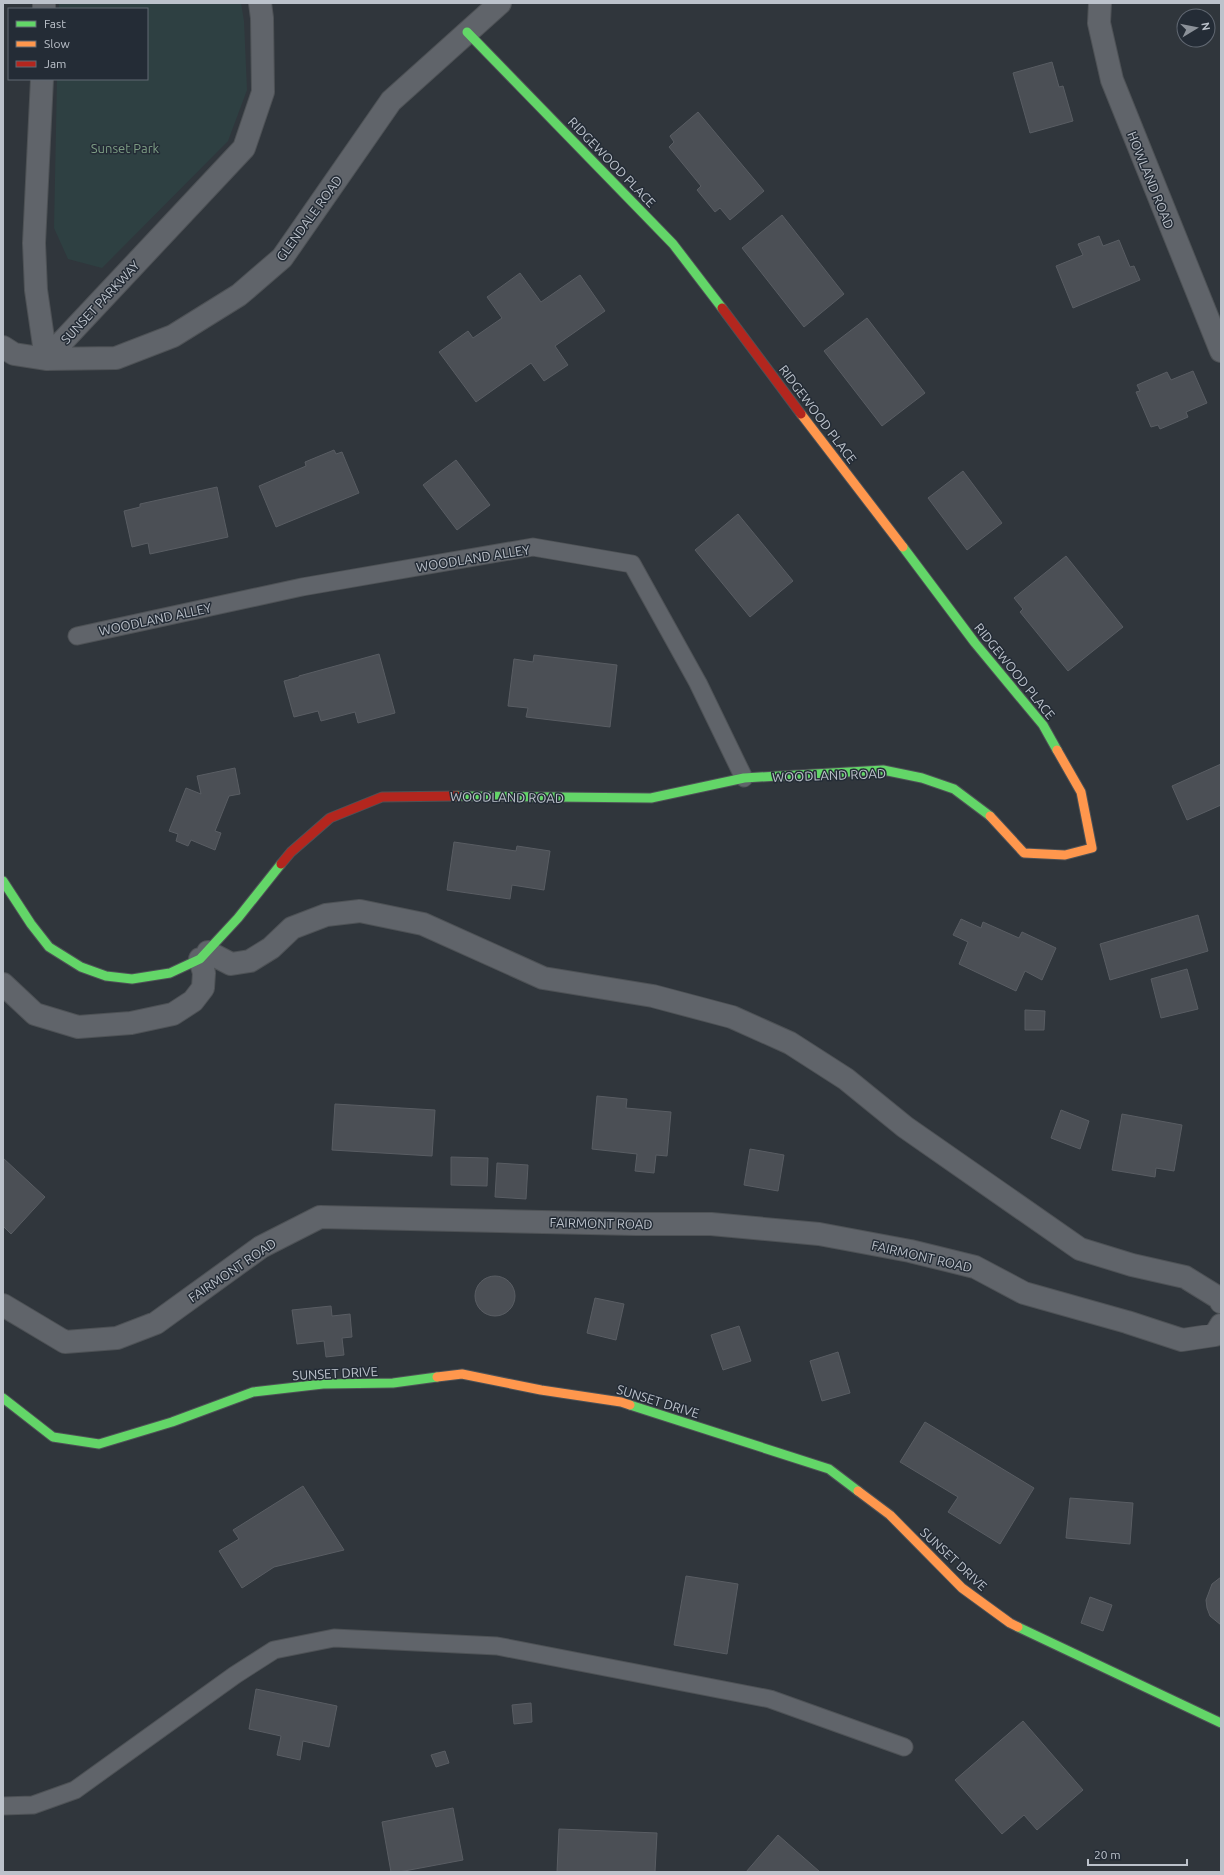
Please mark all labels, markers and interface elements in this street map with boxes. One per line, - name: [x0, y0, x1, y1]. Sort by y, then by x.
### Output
- legend: [8, 8, 148, 80]
- north arrow: [1176, 8, 1216, 48]
- text: Fast: [44, 17, 66, 30]
- text: N: [1199, 21, 1212, 31]
- text: Slow: [44, 37, 70, 50]
- text: Jam: [44, 57, 66, 70]
- street label: RIDGEWOOD PLACE: [566, 114, 658, 210]
- street label: HOWLAND ROAD: [1125, 129, 1177, 231]
- park label: Sunset Park: [91, 141, 160, 155]
- street label: GLENDALE ROAD: [273, 173, 345, 263]
- street label: SUNSET PARKWAY: [58, 257, 142, 346]
- street label: RIDGEWOOD PLACE: [777, 362, 859, 466]
- street label: WOODLAND ALLEY: [415, 542, 531, 574]
- street label: WOODLAND ALLEY: [97, 600, 213, 638]
- street label: RIDGEWOOD PLACE: [972, 620, 1058, 722]
- street label: WOODLAND ROAD: [772, 766, 886, 784]
- street label: WOODLAND ROAD: [450, 789, 564, 805]
- street label: FAIRMONT ROAD: [549, 1215, 653, 1231]
- street label: FAIRMONT ROAD: [185, 1235, 279, 1305]
- street label: FAIRMONT ROAD: [870, 1238, 974, 1274]
- street label: SUNSET DRIVE: [292, 1364, 378, 1382]
- street label: SUNSET DRIVE: [615, 1382, 701, 1420]
- street label: SUNSET DRIVE: [918, 1525, 990, 1593]
- scale bar: [1088, 1841, 1187, 1867]
- text: 20 m: [1094, 1848, 1121, 1861]

